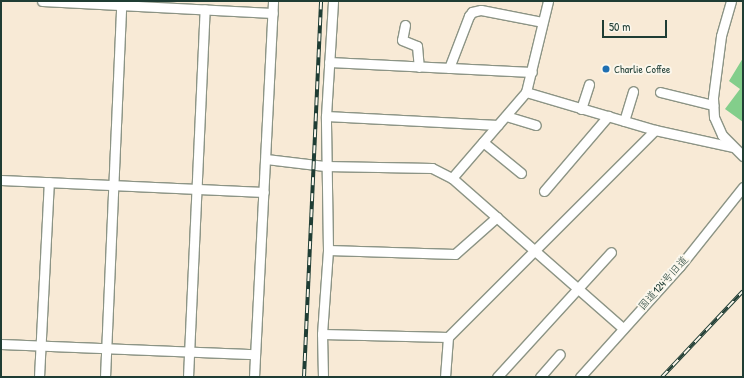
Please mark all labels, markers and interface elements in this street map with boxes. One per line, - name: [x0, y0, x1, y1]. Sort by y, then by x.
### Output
- scale bar: [604, 12, 669, 38]
- text: 50 m: [609, 18, 630, 35]
- place label: Charlie Coffee: [614, 62, 670, 76]
- marker: Charlie Coffee: [601, 64, 611, 74]
- street label: 国道124号旧道: [635, 253, 691, 313]

